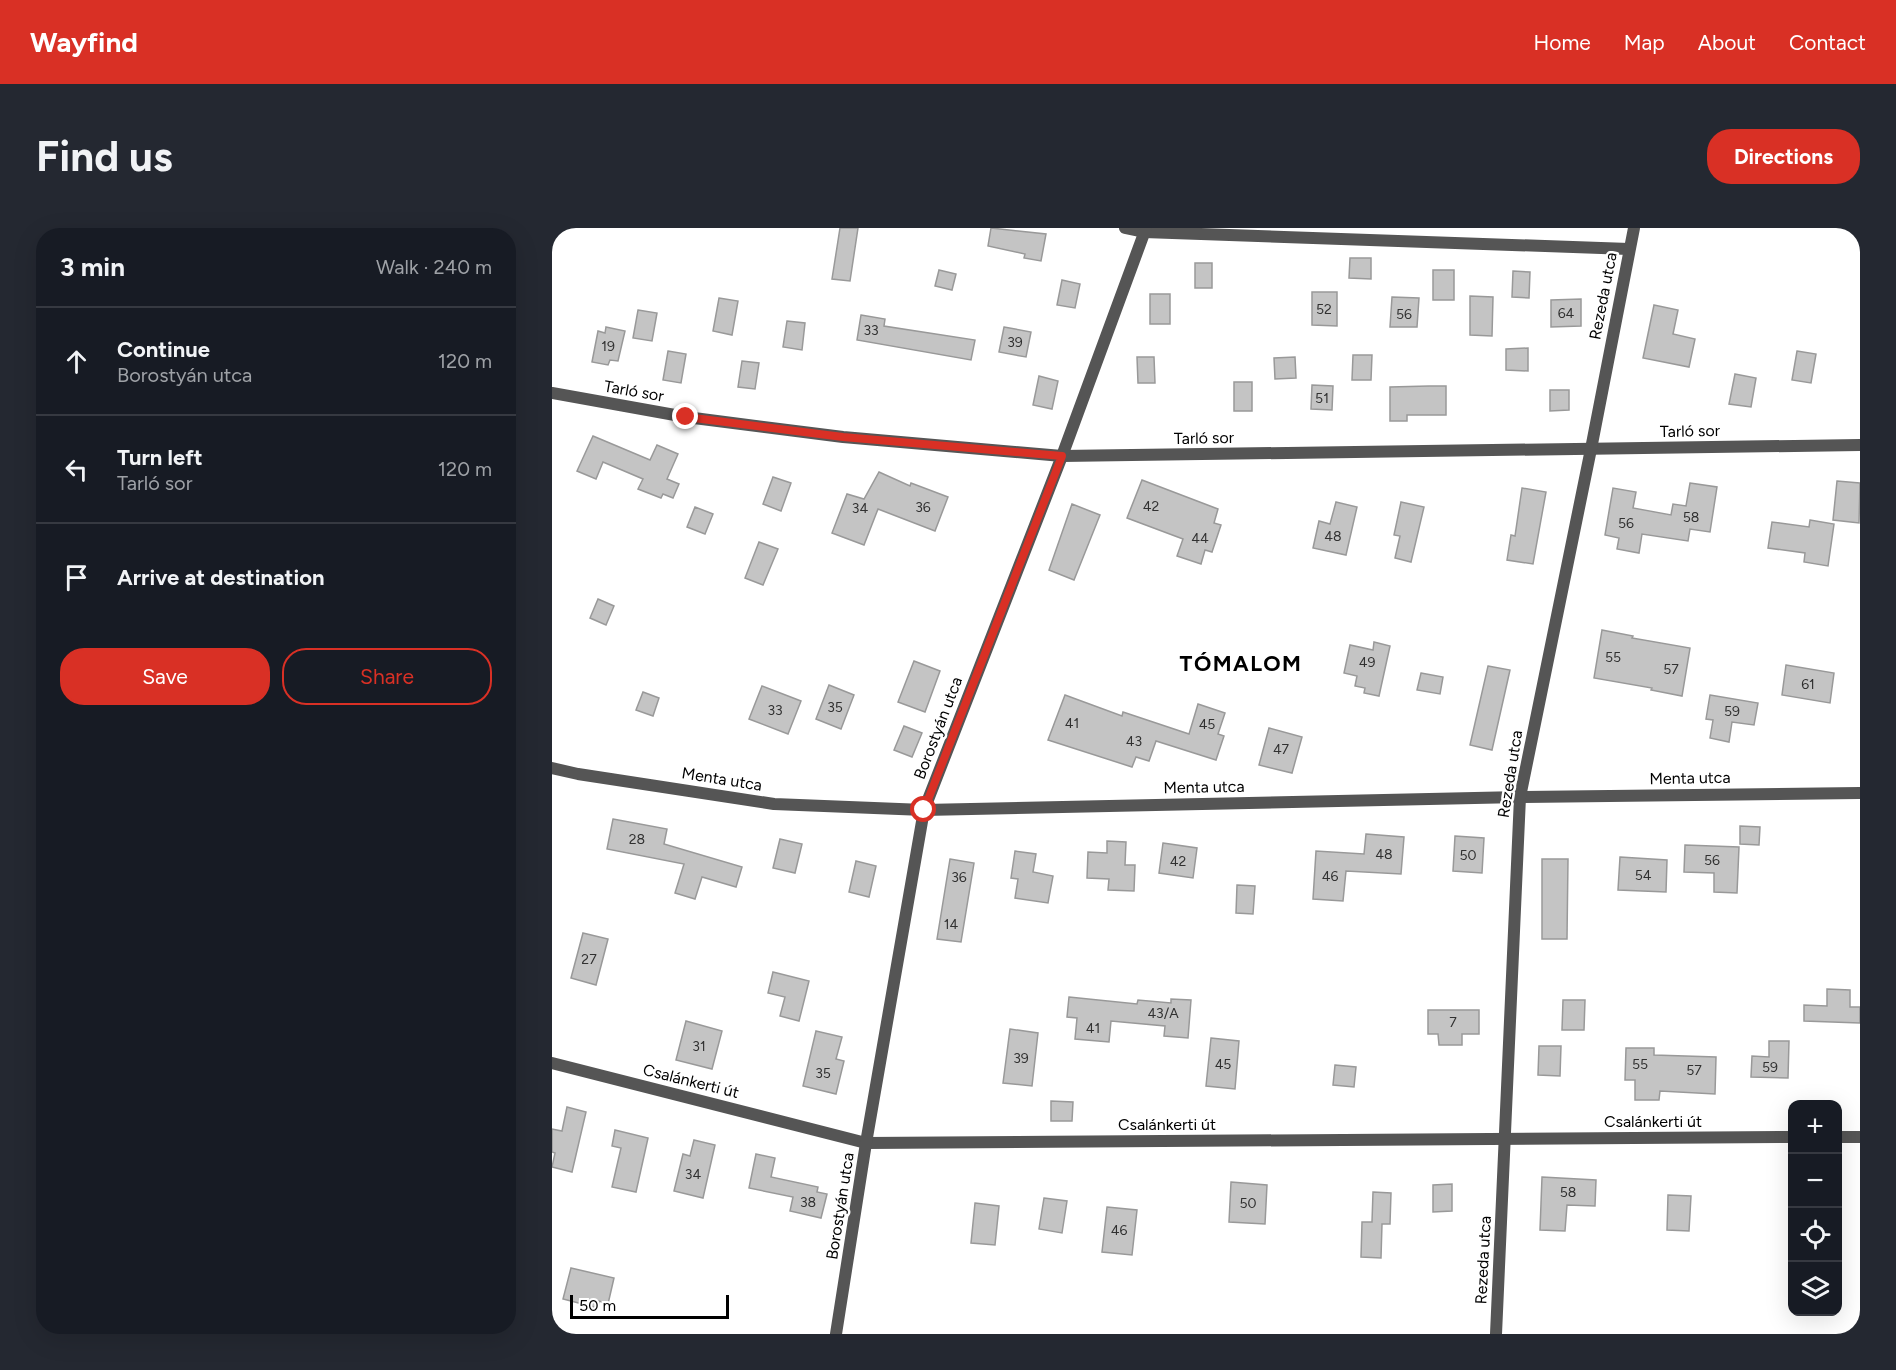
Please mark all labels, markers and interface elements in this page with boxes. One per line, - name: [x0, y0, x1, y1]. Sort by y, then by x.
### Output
- text: Wayfind: [30, 25, 138, 59]
- text: Home: [1534, 30, 1591, 55]
- text: Map: [1624, 30, 1665, 55]
- text: About: [1698, 30, 1756, 55]
- text: Contact: [1789, 30, 1866, 55]
- button: Directions: [1707, 129, 1860, 184]
- text: Find us: [36, 131, 173, 182]
- text: 3 min: [60, 251, 125, 283]
- street label: Rezeda utca: [1585, 251, 1621, 341]
- text: Walk · 240 m: [376, 255, 492, 279]
- house number: 52: [1316, 301, 1332, 318]
- house number: 64: [1558, 305, 1575, 322]
- house number: 56: [1396, 306, 1412, 323]
- house number: 33: [863, 322, 879, 339]
- house number: 39: [1007, 334, 1023, 351]
- text: Continue: [117, 336, 210, 363]
- house number: 19: [601, 338, 615, 355]
- icon: ahead: [60, 345, 93, 378]
- text: 120 m: [438, 349, 492, 373]
- text: Borostyán utca: [117, 363, 252, 387]
- street label: Tarló sor: [603, 376, 666, 406]
- house number: 51: [1315, 390, 1329, 407]
- route end: [672, 403, 698, 429]
- street label: Tarló sor: [1660, 421, 1721, 441]
- street label: Tarló sor: [1174, 428, 1235, 448]
- text: Turn left: [117, 444, 203, 471]
- icon: left: [60, 453, 93, 486]
- text: 120 m: [438, 457, 492, 481]
- text: Tarló sor: [117, 471, 192, 495]
- house number: 42: [1143, 498, 1159, 515]
- house number: 36: [915, 499, 931, 516]
- house number: 34: [852, 500, 868, 517]
- house number: 58: [1683, 509, 1699, 526]
- house number: 56: [1618, 515, 1634, 532]
- house number: 48: [1324, 528, 1342, 545]
- house number: 44: [1191, 530, 1209, 547]
- icon: arrive: [60, 561, 93, 594]
- text: Arrive at destination: [117, 564, 325, 591]
- button: Save: [60, 648, 270, 705]
- button: Share: [282, 648, 492, 705]
- house number: 55: [1605, 649, 1621, 666]
- district label: TÓMALOM: [1180, 650, 1302, 677]
- house number: 49: [1359, 654, 1375, 671]
- house number: 57: [1663, 661, 1679, 678]
- street label: Borostyán utca: [910, 674, 966, 782]
- house number: 61: [1801, 676, 1815, 693]
- house number: 35: [827, 699, 843, 716]
- house number: 33: [767, 702, 783, 719]
- house number: 59: [1724, 703, 1740, 720]
- house number: 41: [1065, 715, 1079, 732]
- house number: 45: [1199, 716, 1215, 733]
- street label: Rezeda utca: [1494, 729, 1526, 819]
- house number: 43: [1126, 733, 1142, 750]
- house number: 47: [1273, 741, 1290, 758]
- street label: Menta utca: [680, 763, 764, 795]
- street label: Menta utca: [1649, 768, 1731, 788]
- street label: Menta utca: [1163, 777, 1245, 797]
- route start: [910, 796, 936, 822]
- house number: 28: [629, 831, 645, 848]
- house number: 48: [1375, 846, 1393, 863]
- house number: 50: [1459, 847, 1477, 864]
- house number: 56: [1704, 852, 1720, 869]
- house number: 42: [1170, 853, 1186, 870]
- house number: 54: [1635, 867, 1652, 884]
- house number: 46: [1322, 868, 1338, 885]
- house number: 36: [951, 869, 967, 886]
- house number: 14: [944, 916, 959, 933]
- house number: 27: [581, 951, 597, 968]
- house number: 43/A: [1147, 1005, 1179, 1022]
- house number: 7: [1449, 1014, 1457, 1031]
- house number: 41: [1086, 1020, 1100, 1037]
- house number: 31: [692, 1038, 706, 1055]
- house number: 39: [1013, 1050, 1029, 1067]
- house number: 45: [1215, 1056, 1231, 1073]
- house number: 55: [1632, 1056, 1648, 1073]
- house number: 59: [1762, 1059, 1778, 1076]
- street label: Csalánkerti út: [641, 1060, 741, 1102]
- house number: 57: [1686, 1062, 1702, 1079]
- house number: 35: [815, 1065, 831, 1082]
- map controls: [1788, 1100, 1842, 1316]
- button: +: [1788, 1100, 1842, 1154]
- street label: Csalánkerti út: [1604, 1112, 1702, 1131]
- street label: Csalánkerti út: [1118, 1115, 1216, 1134]
- street label: Borostyán utca: [822, 1151, 858, 1261]
- button: −: [1788, 1154, 1842, 1208]
- house number: 34: [685, 1166, 701, 1183]
- house number: 58: [1560, 1184, 1576, 1201]
- house number: 38: [800, 1194, 816, 1211]
- house number: 50: [1239, 1195, 1257, 1212]
- button: locate: [1788, 1208, 1842, 1262]
- street label: Rezeda utca: [1471, 1215, 1495, 1305]
- house number: 46: [1111, 1222, 1127, 1239]
- button: layers: [1788, 1262, 1842, 1316]
- scale bar: [570, 1292, 729, 1320]
- text: 50 m: [579, 1296, 616, 1315]

